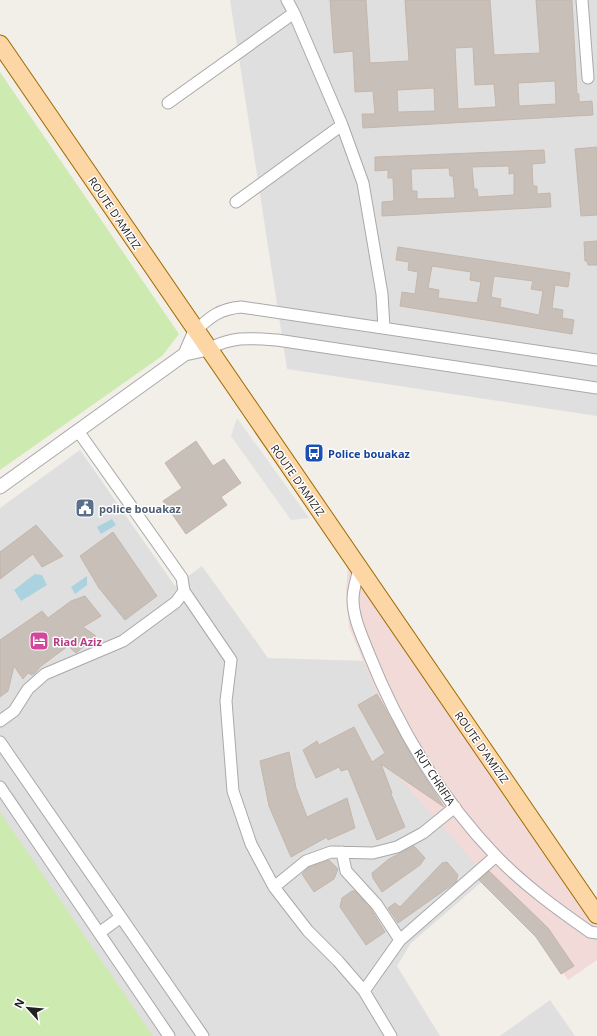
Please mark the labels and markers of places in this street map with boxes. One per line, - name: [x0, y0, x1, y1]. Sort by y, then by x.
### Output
- bus stop icon: Police bouakaz: [303, 442, 325, 464]
- place label: Police bouakaz: [328, 446, 411, 461]
- public building icon: police bouakaz: [74, 497, 96, 519]
- place label: police bouakaz: [99, 501, 182, 516]
- hotel icon: Riad Aziz: [28, 630, 50, 652]
- place label: Riad Aziz: [53, 634, 102, 649]

